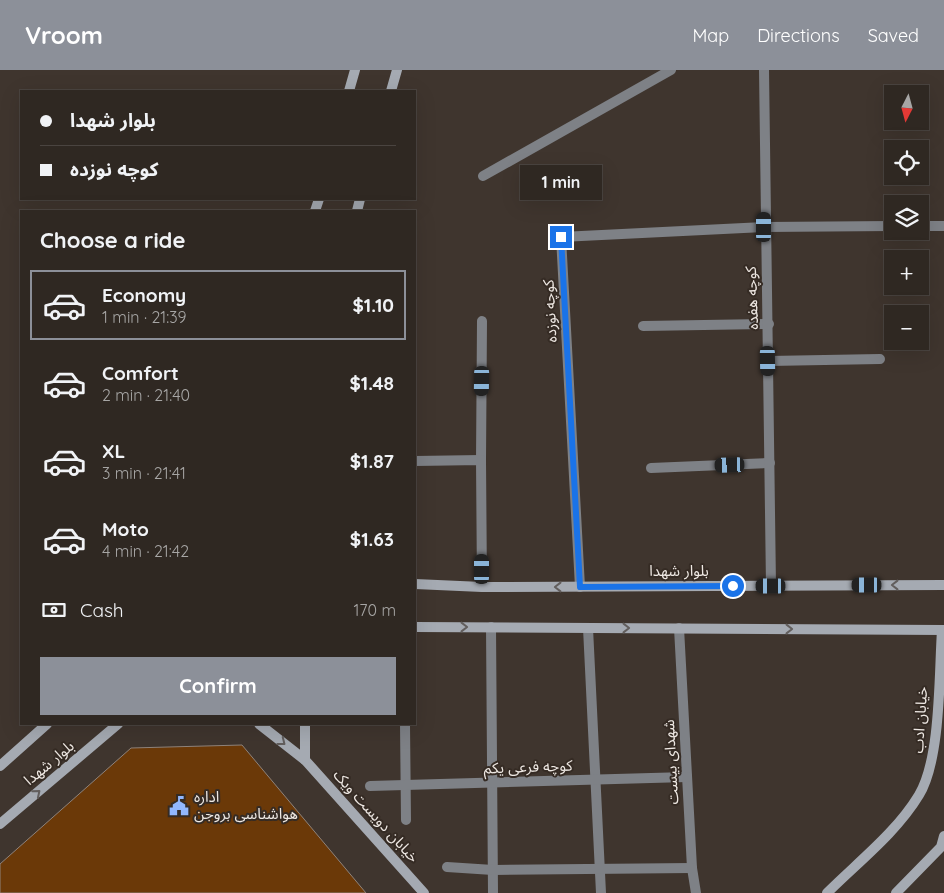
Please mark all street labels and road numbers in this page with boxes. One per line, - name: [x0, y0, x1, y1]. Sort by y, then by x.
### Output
- street label: کوچه هفده: [741, 265, 763, 330]
- street label: کوچه نوزده: [538, 278, 562, 343]
- street label: بلوار شهدا: [649, 561, 709, 580]
- street label: خیابان ادب: [908, 686, 931, 754]
- street label: شهدای بیست: [659, 719, 682, 805]
- street label: بلوار شهدا: [20, 736, 78, 789]
- street label: کوچه فرعی یکم: [483, 755, 574, 780]
- street label: خیابان دویست ویک: [330, 765, 423, 866]

